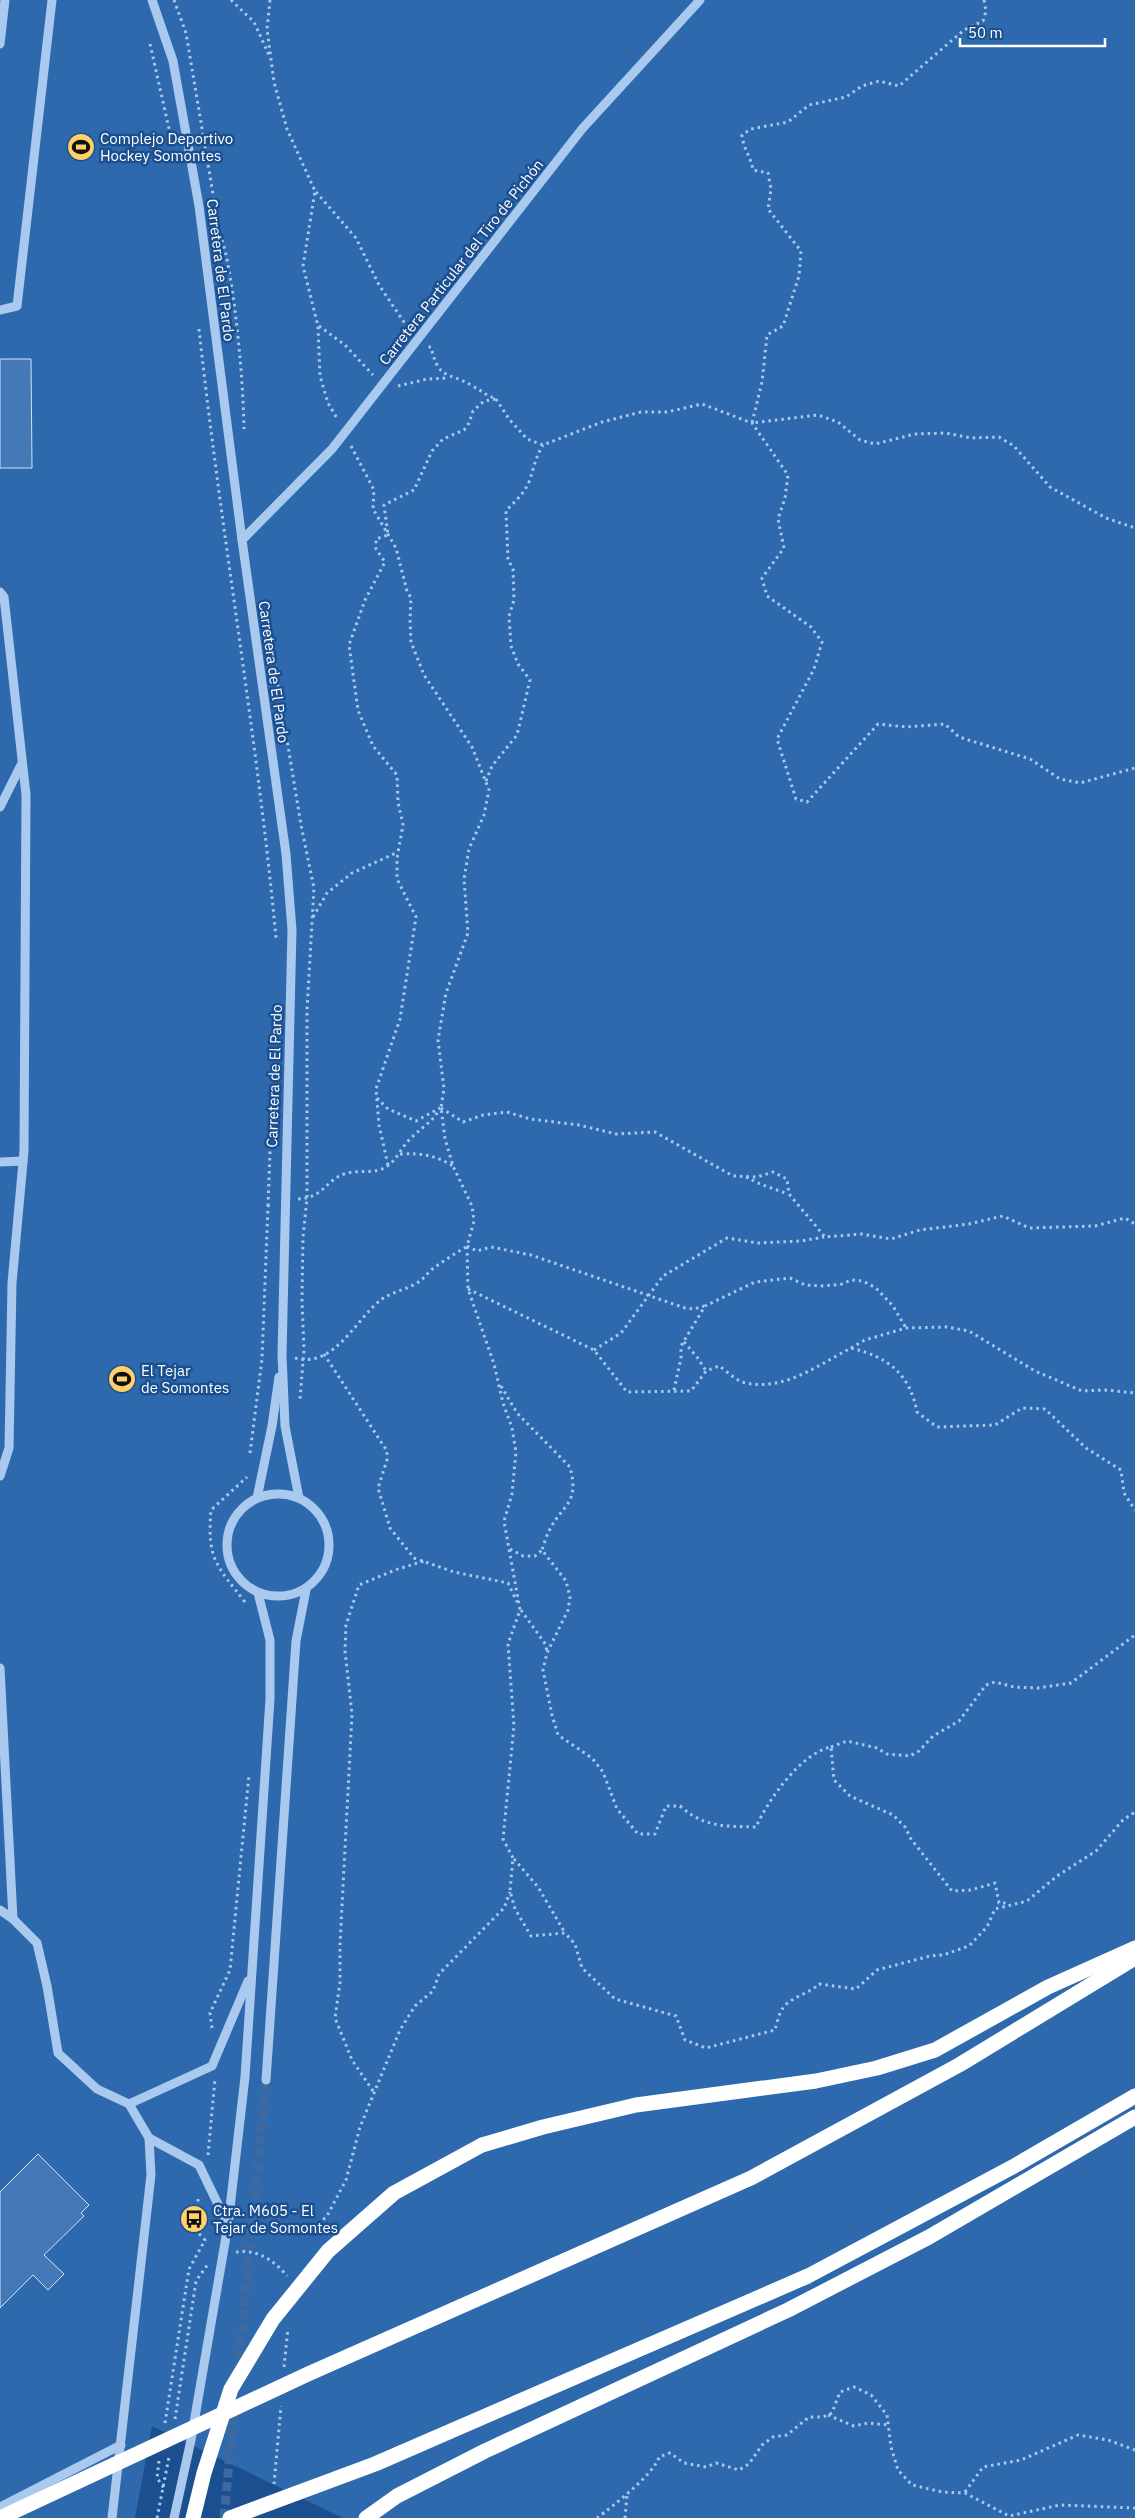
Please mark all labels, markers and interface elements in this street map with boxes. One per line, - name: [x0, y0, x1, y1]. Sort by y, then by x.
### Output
- scale bar: [960, 15, 1105, 47]
- text: 50 m: [968, 23, 1003, 42]
- place label: Complejo Deportivo Hockey Somontes: [100, 129, 233, 165]
- sports icon: Complejo Deportivo Hockey Somontes: [66, 132, 96, 162]
- street label: Carretera Particular del Tiro de Pichón: [375, 155, 547, 369]
- street label: Carretera de El Pardo: [203, 198, 239, 342]
- street label: Carretera de El Pardo: [255, 600, 293, 744]
- street label: Carretera de El Pardo: [262, 1004, 286, 1148]
- place label: El Tejar de Somontes: [141, 1361, 229, 1397]
- sports icon: El Tejar de Somontes: [107, 1364, 137, 1394]
- place label: Ctra. M605 - El Tejar de Somontes: [213, 2201, 338, 2237]
- bus stop icon: Ctra. M605 - El Tejar de Somontes: [179, 2204, 209, 2234]

